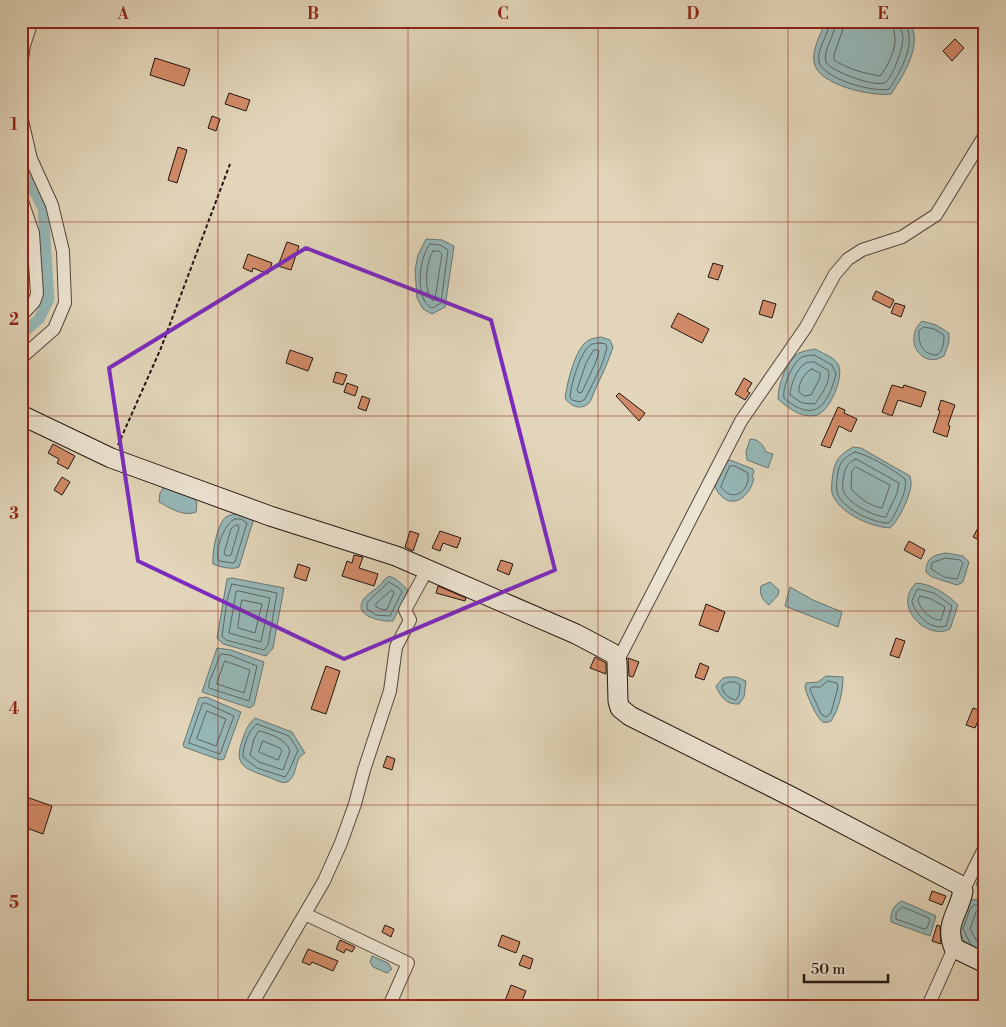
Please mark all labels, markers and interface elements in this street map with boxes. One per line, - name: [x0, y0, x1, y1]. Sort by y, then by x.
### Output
- text: A: [116, 4, 129, 24]
- text: B: [307, 4, 319, 24]
- text: C: [497, 4, 509, 24]
- text: D: [687, 4, 700, 24]
- text: E: [877, 4, 889, 24]
- text: 1: [10, 115, 18, 135]
- text: 2: [9, 310, 19, 330]
- text: 3: [9, 504, 19, 524]
- text: 4: [9, 699, 20, 719]
- text: 5: [9, 893, 19, 913]
- scale bar: [804, 952, 887, 984]
- text: 50 m: [811, 960, 845, 979]

